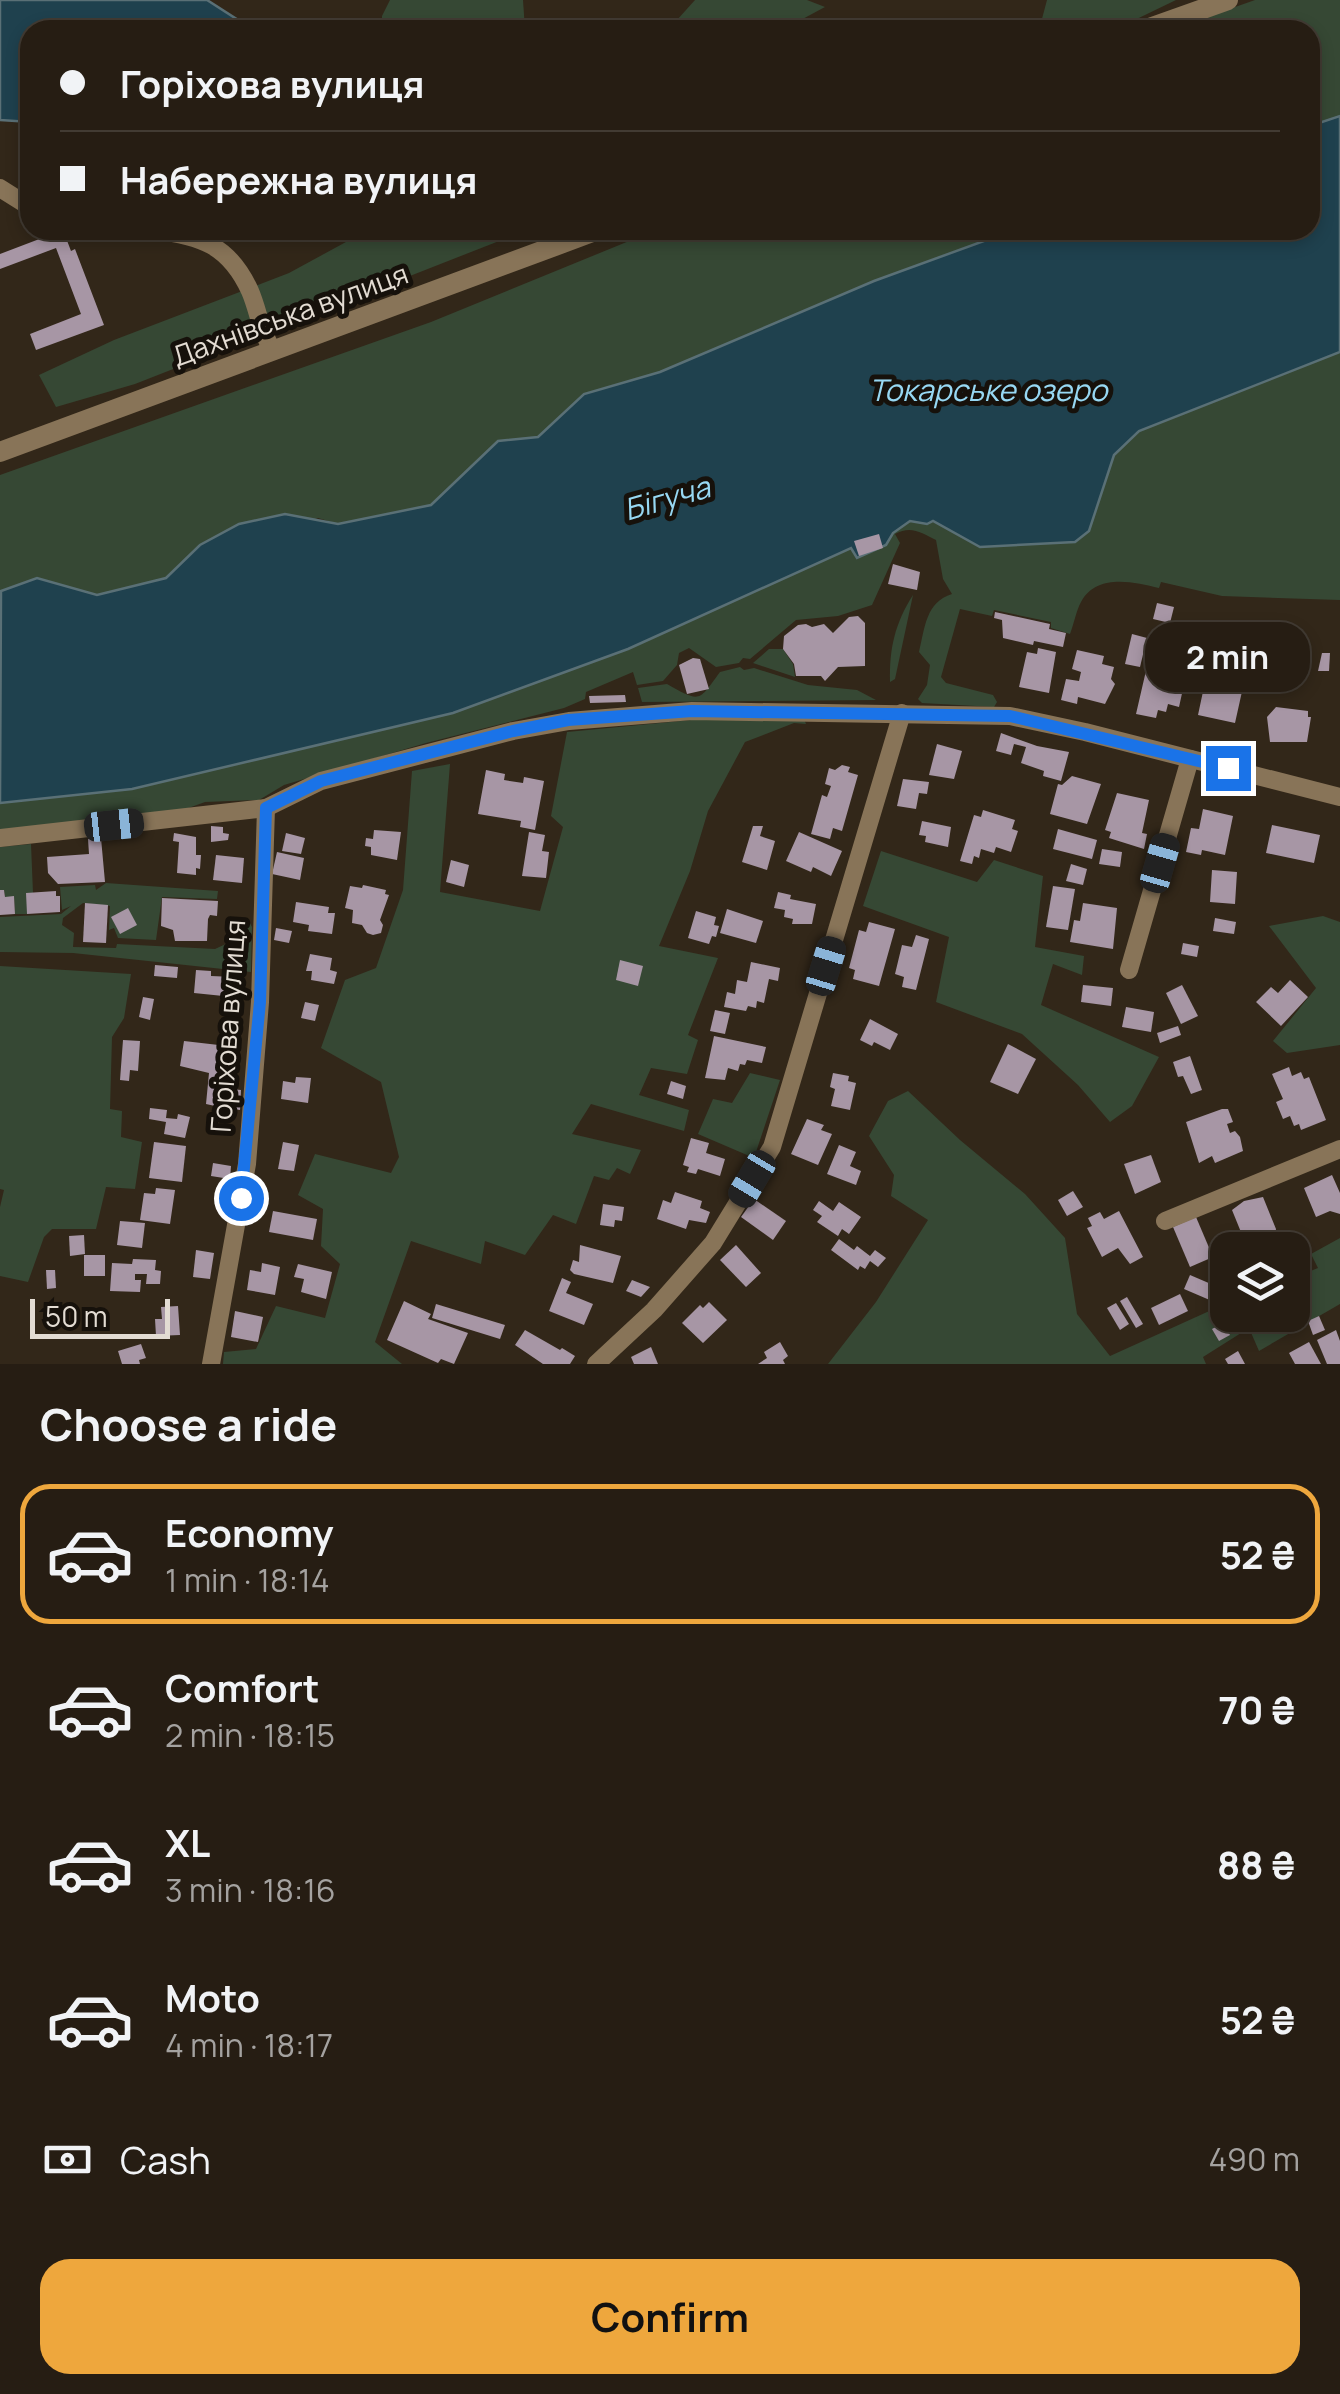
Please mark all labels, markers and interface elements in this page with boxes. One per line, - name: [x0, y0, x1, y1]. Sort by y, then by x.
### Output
- text: Горіхова вулиця: [120, 57, 425, 109]
- text: Набережна вулиця: [120, 153, 478, 205]
- street label: Дахнівська вулиця: [166, 254, 413, 374]
- water label: Токарське озеро: [869, 369, 1110, 410]
- water label: Бігуча: [619, 465, 716, 529]
- callout: 2 min: [1146, 623, 1310, 693]
- text: 2 min: [1186, 635, 1269, 679]
- route end: [1206, 746, 1251, 791]
- car: [83, 807, 145, 843]
- car: [1137, 830, 1183, 896]
- street label: Горіхова вулиця: [201, 918, 253, 1134]
- car: [803, 933, 849, 999]
- car: [724, 1146, 780, 1212]
- route start: [219, 1176, 264, 1221]
- map controls: [1210, 1232, 1310, 1332]
- button: layers: [1210, 1232, 1310, 1332]
- scale bar: [30, 1294, 170, 1338]
- text: 50 m: [45, 1297, 108, 1335]
- text: Choose a ride: [40, 1393, 337, 1455]
- text: Economy: [165, 1506, 334, 1558]
- icon: car: [45, 1509, 135, 1599]
- text: 52 ₴: [1220, 1528, 1295, 1580]
- text: 1 min · 18:14: [165, 1558, 330, 1602]
- text: Comfort: [165, 1661, 319, 1713]
- icon: car: [45, 1664, 135, 1754]
- text: 70 ₴: [1218, 1683, 1295, 1735]
- text: 2 min · 18:15: [165, 1713, 335, 1757]
- text: XL: [165, 1816, 210, 1868]
- icon: car: [45, 1819, 135, 1909]
- text: 88 ₴: [1217, 1838, 1295, 1890]
- text: 3 min · 18:16: [165, 1868, 336, 1912]
- text: Moto: [165, 1971, 260, 2023]
- icon: car: [45, 1974, 135, 2064]
- text: 52 ₴: [1220, 1993, 1295, 2045]
- text: 4 min · 18:17: [165, 2023, 333, 2067]
- icon: cash: [40, 2132, 95, 2187]
- text: Cash: [120, 2133, 211, 2185]
- text: 490 m: [1209, 2137, 1300, 2181]
- button: Confirm: [40, 2259, 1300, 2374]

